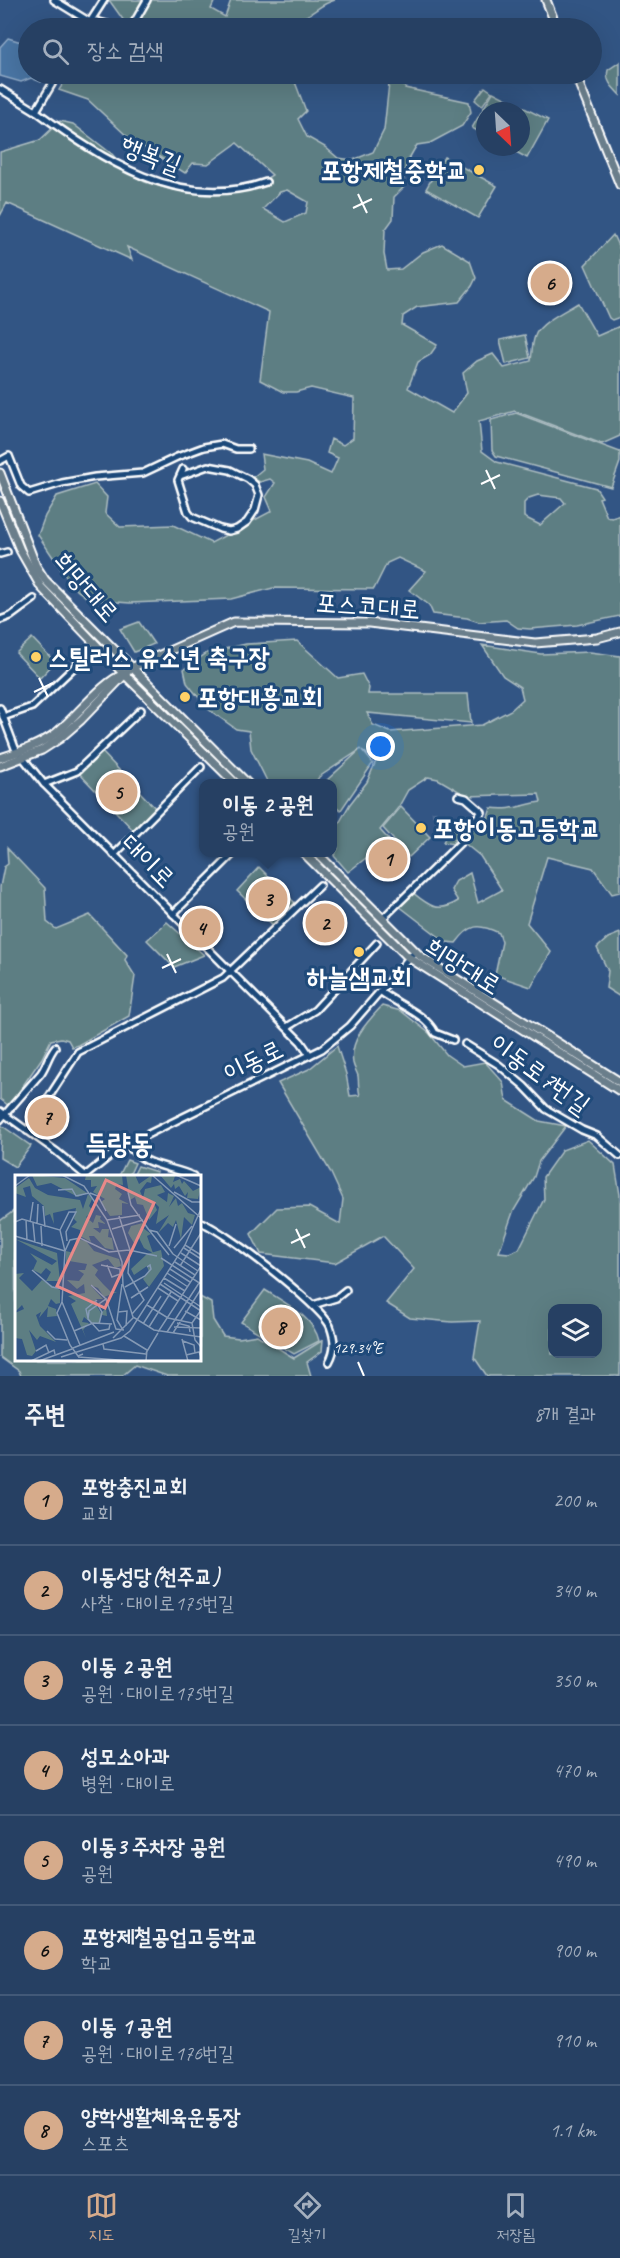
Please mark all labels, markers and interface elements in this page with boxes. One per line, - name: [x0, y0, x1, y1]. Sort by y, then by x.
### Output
- search box: [18, 18, 602, 84]
- icon: search: [39, 35, 72, 68]
- text: 장소 검색: [87, 37, 163, 65]
- north arrow: [476, 102, 530, 156]
- street label: 행복길: [116, 128, 186, 182]
- place label: 포항제철중학교: [321, 154, 467, 187]
- marker: 포항제철중학교: [472, 163, 486, 177]
- pin: 6: [530, 260, 570, 306]
- street label: 희망대로: [46, 545, 126, 629]
- street label: 포스코대로: [315, 586, 421, 626]
- place label: 스틸러스 유소년 축구장: [48, 641, 270, 674]
- marker: 스틸러스 유소년 축구장: [29, 650, 43, 664]
- place label: 포항대흥교회: [197, 681, 323, 714]
- marker: 포항대흥교회: [178, 690, 192, 704]
- your location: [366, 732, 395, 761]
- pin: 5: [98, 770, 138, 814]
- popup: [199, 779, 337, 857]
- text: 이동 2 공원: [222, 791, 314, 819]
- place label: 포항이동고등학교: [433, 812, 600, 845]
- text: 공원: [222, 819, 255, 844]
- marker: 포항이동고등학교: [414, 821, 428, 835]
- street label: 대이로: [114, 827, 182, 895]
- pin: 1: [368, 836, 408, 882]
- pin: 3: [248, 876, 288, 922]
- pin: 2: [306, 900, 344, 946]
- pin: 4: [182, 906, 220, 950]
- street label: 희망대로: [419, 930, 507, 1002]
- marker: 하늘샘교회: [352, 945, 366, 959]
- place label: 하늘샘교회: [307, 961, 411, 994]
- street label: 이동로7번길: [483, 1026, 597, 1122]
- street label: 이동로: [218, 1032, 288, 1090]
- pin: 7: [28, 1094, 66, 1140]
- district label: 득량동: [85, 1126, 153, 1161]
- inset map: [15, 1175, 201, 1361]
- pin: 8: [262, 1304, 300, 1350]
- map controls: [548, 1304, 602, 1358]
- button: layers: [548, 1304, 602, 1358]
- text: 129.34°E: [334, 1339, 385, 1358]
- text: 주변: [24, 1398, 66, 1431]
- text: 8개 결과: [534, 1402, 596, 1427]
- text: 포항충진교회: [81, 1473, 187, 1501]
- text: 1: [39, 1488, 48, 1513]
- text: 200 m: [553, 1488, 596, 1513]
- text: 교회: [81, 1501, 113, 1526]
- text: 이동성당(천주교): [81, 1563, 219, 1591]
- text: 2: [39, 1578, 48, 1603]
- text: 340 m: [553, 1578, 596, 1603]
- text: 사찰 · 대이로175번길: [81, 1591, 234, 1616]
- text: 이동 2 공원: [81, 1653, 172, 1681]
- text: 3: [39, 1668, 48, 1693]
- text: 350 m: [553, 1668, 596, 1693]
- text: 공원 · 대이로175번길: [81, 1681, 234, 1706]
- text: 성모소아과: [81, 1743, 170, 1771]
- text: 4: [39, 1758, 48, 1783]
- text: 470 m: [553, 1758, 596, 1783]
- text: 병원 · 대이로: [81, 1771, 175, 1796]
- text: 이동3 주차장 공원: [81, 1833, 225, 1861]
- text: 5: [39, 1848, 48, 1873]
- text: 490 m: [553, 1848, 596, 1873]
- text: 공원: [81, 1861, 113, 1886]
- text: 포항제철공업고등학교: [81, 1923, 258, 1951]
- text: 6: [39, 1938, 48, 1963]
- text: 900 m: [553, 1938, 596, 1963]
- text: 학교: [81, 1951, 113, 1976]
- text: 이동 1 공원: [81, 2013, 172, 2041]
- text: 7: [39, 2028, 48, 2053]
- text: 910 m: [553, 2028, 596, 2053]
- text: 공원 · 대이로176번길: [81, 2041, 234, 2066]
- text: 양학생활체육운동장: [81, 2103, 240, 2131]
- text: 8: [39, 2118, 48, 2143]
- text: 1.1 km: [550, 2118, 596, 2143]
- text: 스포츠: [81, 2131, 129, 2156]
- tab: 지도: [85, 2189, 118, 2245]
- tab: 길찾기: [288, 2189, 326, 2245]
- tab: 저장됨: [496, 2189, 535, 2245]

